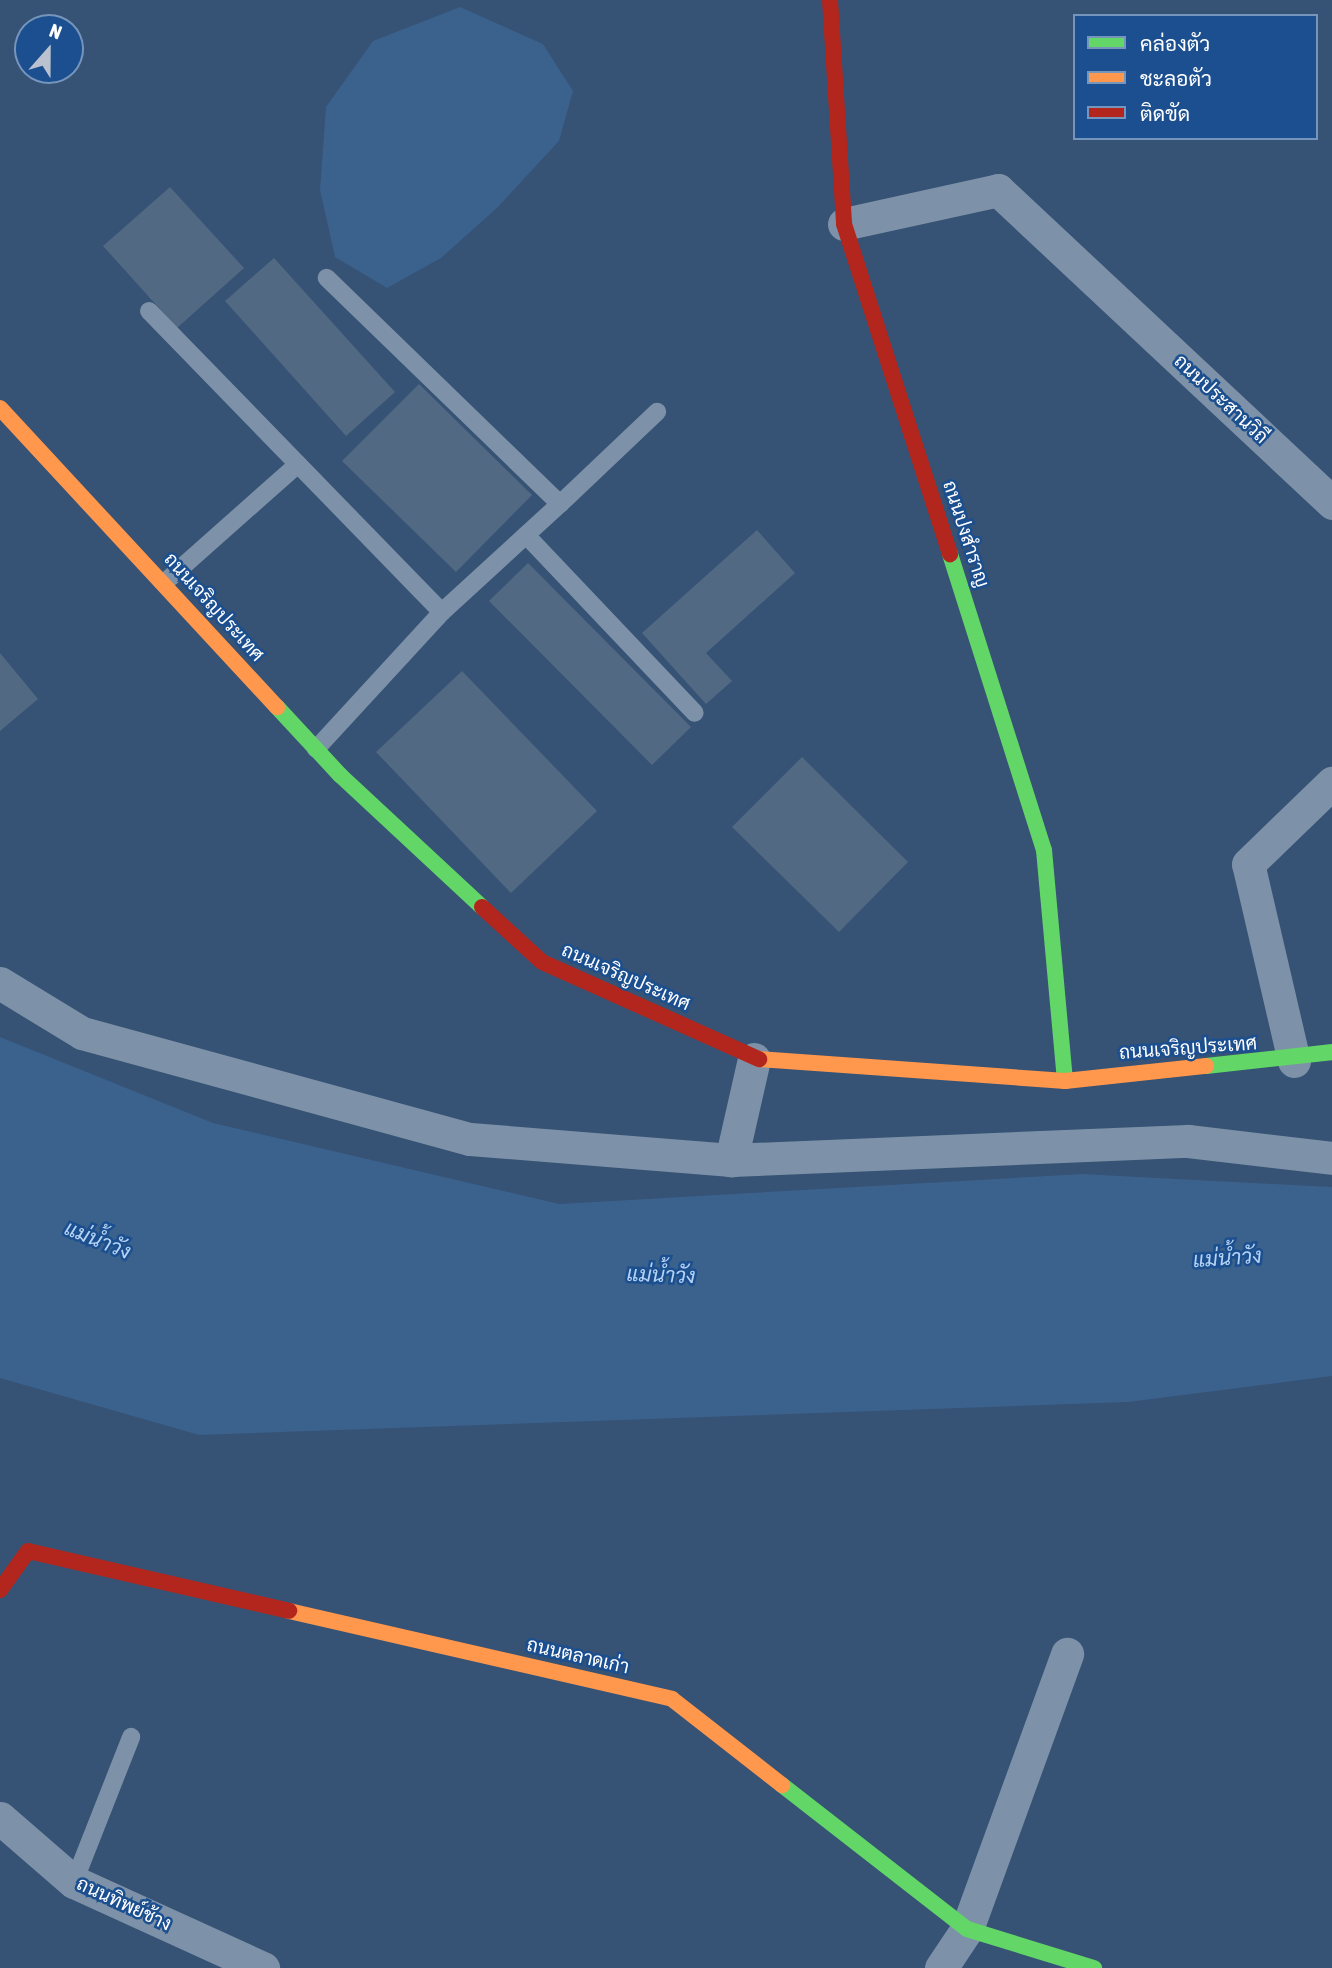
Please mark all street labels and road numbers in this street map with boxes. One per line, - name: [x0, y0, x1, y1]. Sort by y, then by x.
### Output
- street label: ถนนประสานวิถี: [1169, 350, 1273, 448]
- street label: ถนนปงสำราญ: [938, 478, 994, 590]
- street label: ถนนเจริญประเทศ: [159, 548, 269, 666]
- street label: ถนนเจริญประเทศ: [558, 938, 694, 1016]
- street label: ถนนเจริญประเทศ: [1118, 1032, 1258, 1064]
- street label: ถนนตลาดเก่า: [525, 1633, 631, 1679]
- street label: ถนนทิพย์ช้าง: [73, 1872, 175, 1936]

